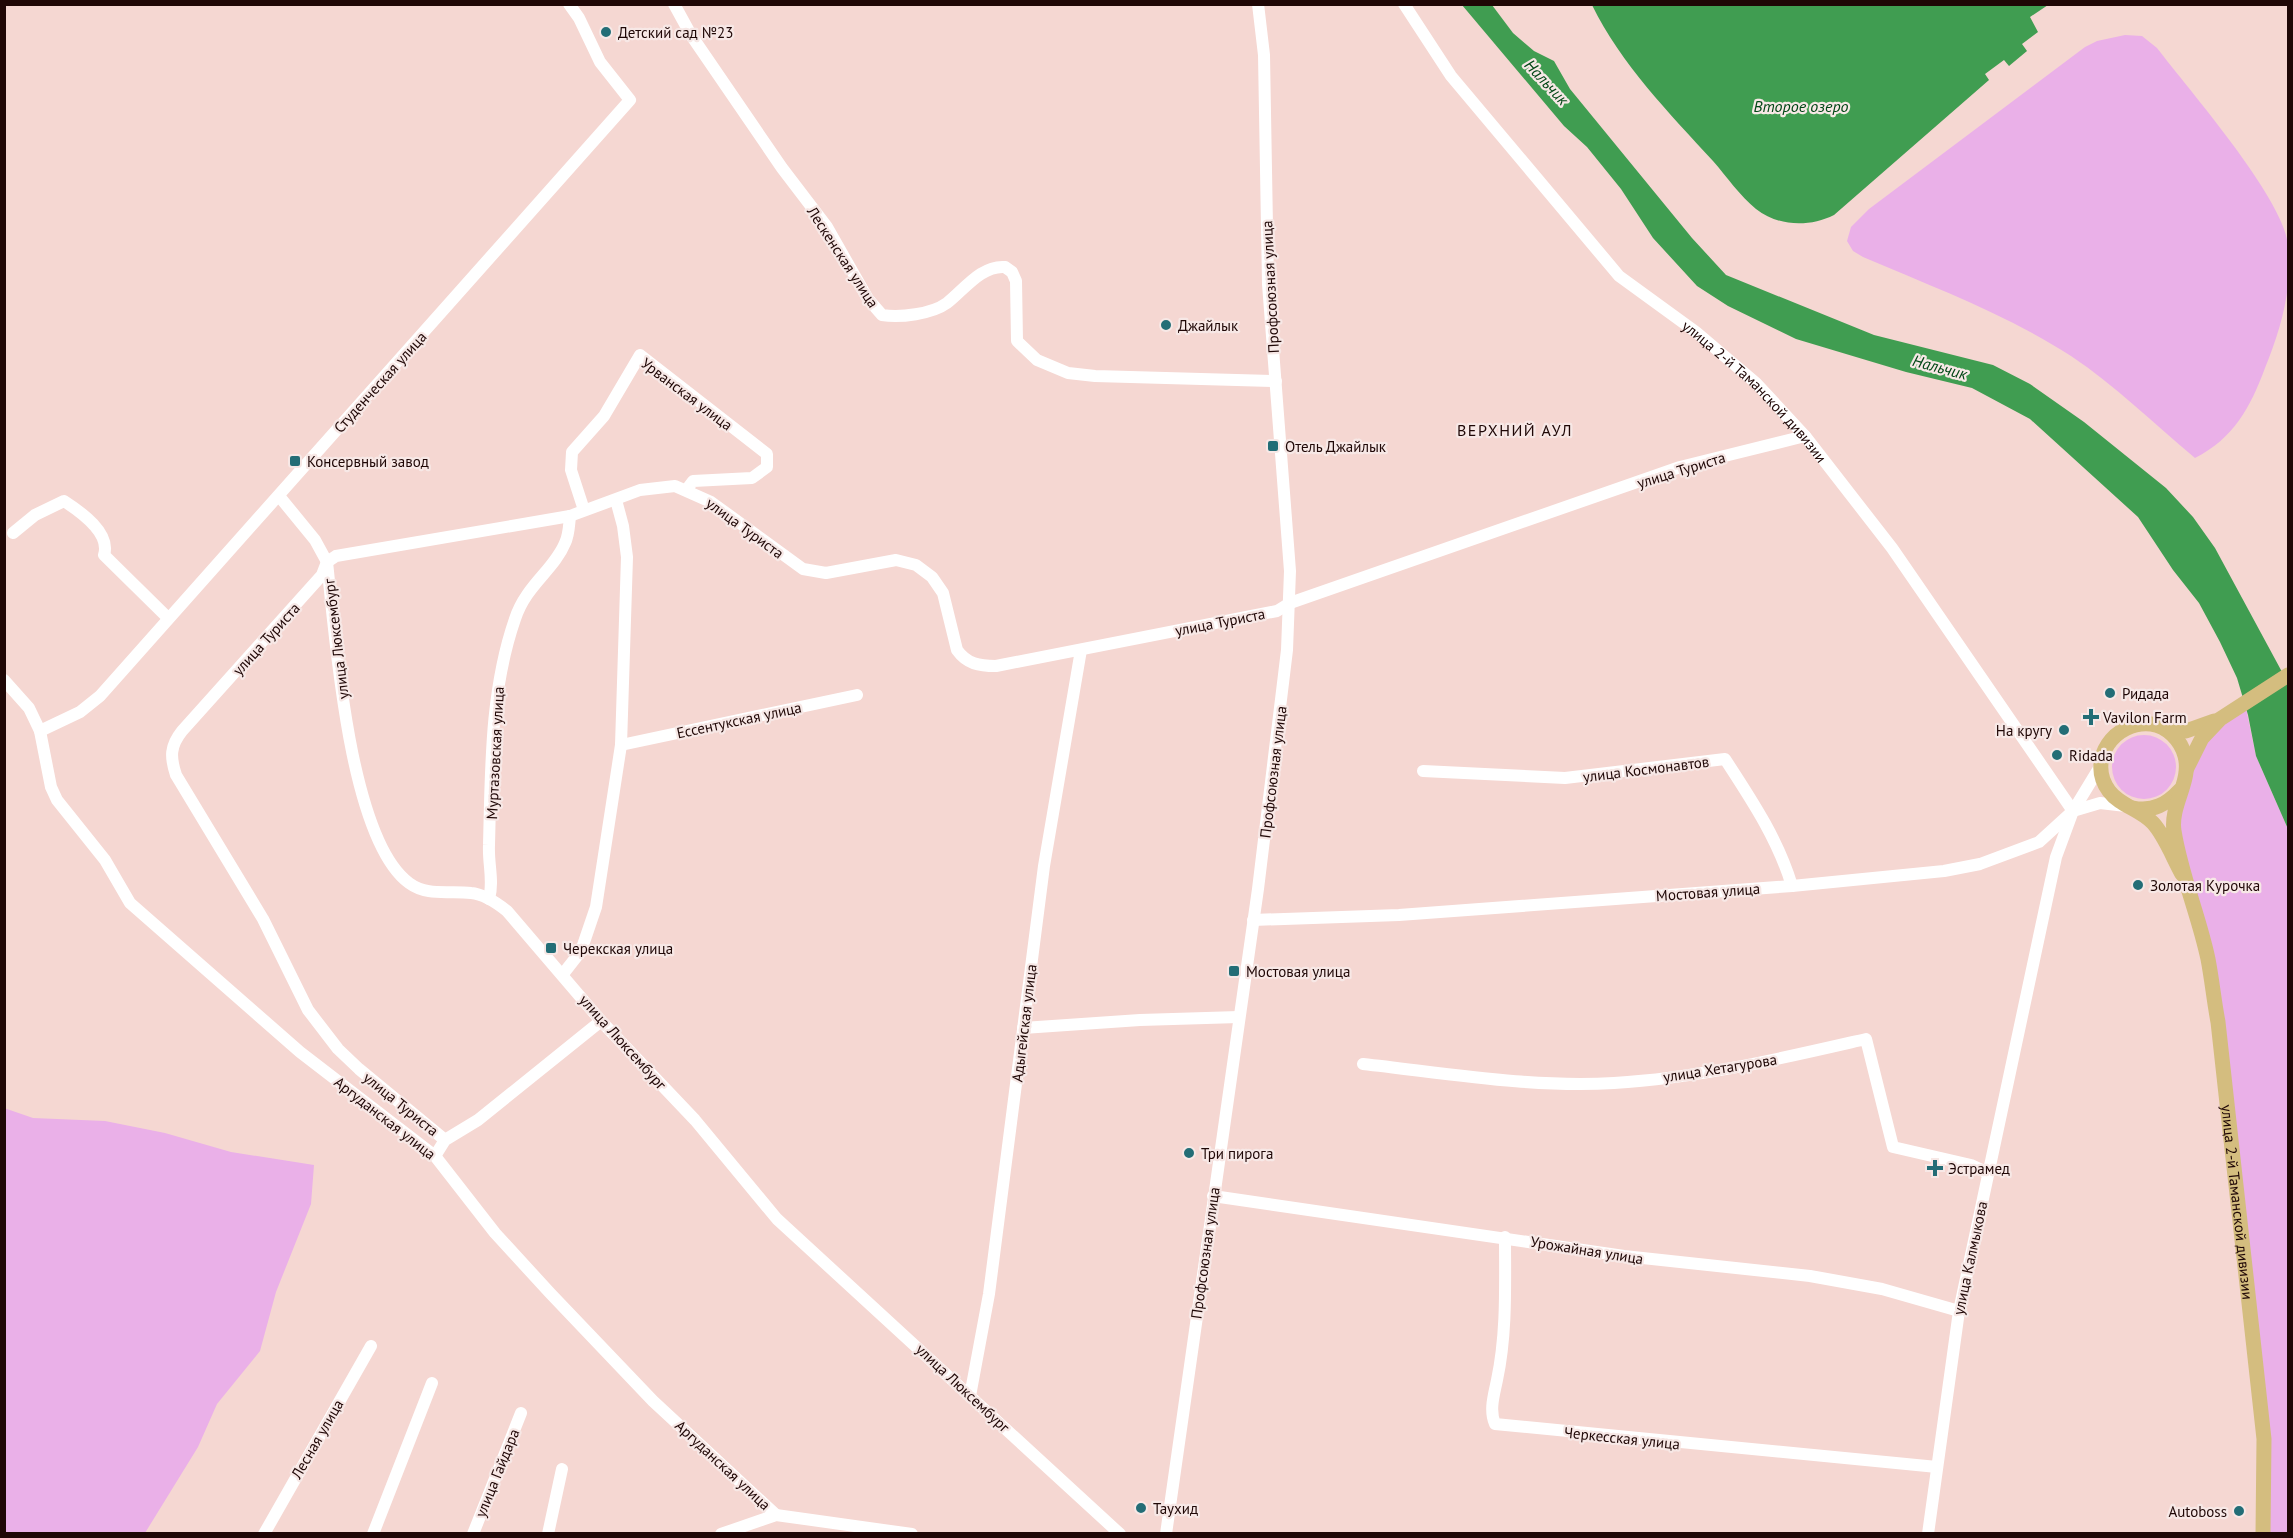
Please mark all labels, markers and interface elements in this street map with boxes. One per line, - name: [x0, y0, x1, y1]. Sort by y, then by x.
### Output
- place label: Детский сад №23: [618, 23, 733, 42]
- marker: Детский сад №23: [599, 25, 613, 39]
- water label: Нальчик: [1521, 55, 1574, 110]
- water label: Второе озеро: [1753, 96, 1849, 116]
- street label: Лескенская улица: [803, 202, 883, 311]
- street label: Профсоюзная улица: [1257, 220, 1283, 354]
- place label: Джайлык: [1178, 316, 1239, 335]
- street label: улица 2-й Таманской дивизии: [1679, 316, 1831, 466]
- marker: Джайлык: [1159, 318, 1173, 332]
- street label: Студенческая улица: [330, 327, 430, 437]
- water label: Нальчик: [1911, 350, 1970, 384]
- street label: Урванская улица: [638, 354, 736, 434]
- district label: ВЕРХНИЙ АУЛ: [1457, 420, 1573, 440]
- place label: Отель Джайлык: [1285, 437, 1387, 456]
- marker: Отель Джайлык: [1266, 439, 1280, 453]
- street label: улица Туриста: [1635, 448, 1727, 492]
- place label: Консервный завод: [307, 452, 429, 471]
- marker: Консервный завод: [288, 454, 302, 468]
- street label: улица Туриста: [702, 493, 788, 563]
- street label: улица Люксембург: [319, 577, 353, 700]
- street label: улица Туриста: [228, 599, 304, 679]
- street label: улица Туриста: [1173, 604, 1267, 640]
- place label: Ридада: [2122, 684, 2169, 703]
- street label: Муртазовская улица: [482, 686, 508, 820]
- marker: Ридада: [2103, 686, 2117, 700]
- street label: Ессентукская улица: [675, 697, 803, 743]
- street label: Профсоюзная улица: [1255, 705, 1291, 839]
- place label: Vavilon Farm: [2102, 708, 2187, 727]
- marker: Vavilon Farm: [2084, 710, 2098, 724]
- place label: На кругу: [1996, 721, 2052, 740]
- marker: На кругу: [2057, 723, 2071, 737]
- place label: Ridada: [2069, 746, 2113, 765]
- marker: Ridada: [2050, 748, 2064, 762]
- street label: улица Космонавтов: [1582, 752, 1710, 786]
- place label: Золотая Курочка: [2150, 876, 2260, 895]
- marker: Золотая Курочка: [2131, 878, 2145, 892]
- street label: Мостовая улица: [1655, 879, 1761, 905]
- place label: Черекская улица: [563, 939, 673, 958]
- marker: Черекская улица: [544, 941, 558, 955]
- place label: Мостовая улица: [1246, 962, 1350, 981]
- street label: Адыгейская улица: [1007, 963, 1041, 1083]
- marker: Мостовая улица: [1227, 964, 1241, 978]
- street label: улица Люксембург: [575, 991, 671, 1094]
- street label: улица Хетагурова: [1662, 1050, 1778, 1086]
- street label: улица Туриста: [360, 1068, 442, 1140]
- street label: Аргуданская улица: [330, 1072, 440, 1164]
- street label: улица 2-й Таманской дивизии: [2218, 1104, 2258, 1301]
- place label: Три пирога: [1201, 1144, 1273, 1163]
- marker: Три пирога: [1182, 1146, 1196, 1160]
- marker: Эстрамед: [1926, 1159, 1944, 1177]
- place label: Эстрамед: [1948, 1159, 2010, 1178]
- street label: Профсоюзная улица: [1186, 1186, 1224, 1320]
- street label: улица Калмыкова: [1949, 1199, 1991, 1317]
- street label: Урожайная улица: [1529, 1232, 1645, 1268]
- street label: улица Люксембург: [912, 1340, 1014, 1437]
- street label: Лесная улица: [286, 1396, 347, 1483]
- street label: Аргуданская улица: [671, 1416, 775, 1514]
- street label: Черкесская улица: [1563, 1422, 1681, 1454]
- street label: улица Гайдара: [471, 1426, 523, 1520]
- place label: Таухид: [1153, 1499, 1198, 1518]
- marker: Таухид: [1134, 1501, 1148, 1515]
- place label: Autoboss: [2168, 1502, 2227, 1521]
- marker: Autoboss: [2232, 1504, 2246, 1518]

